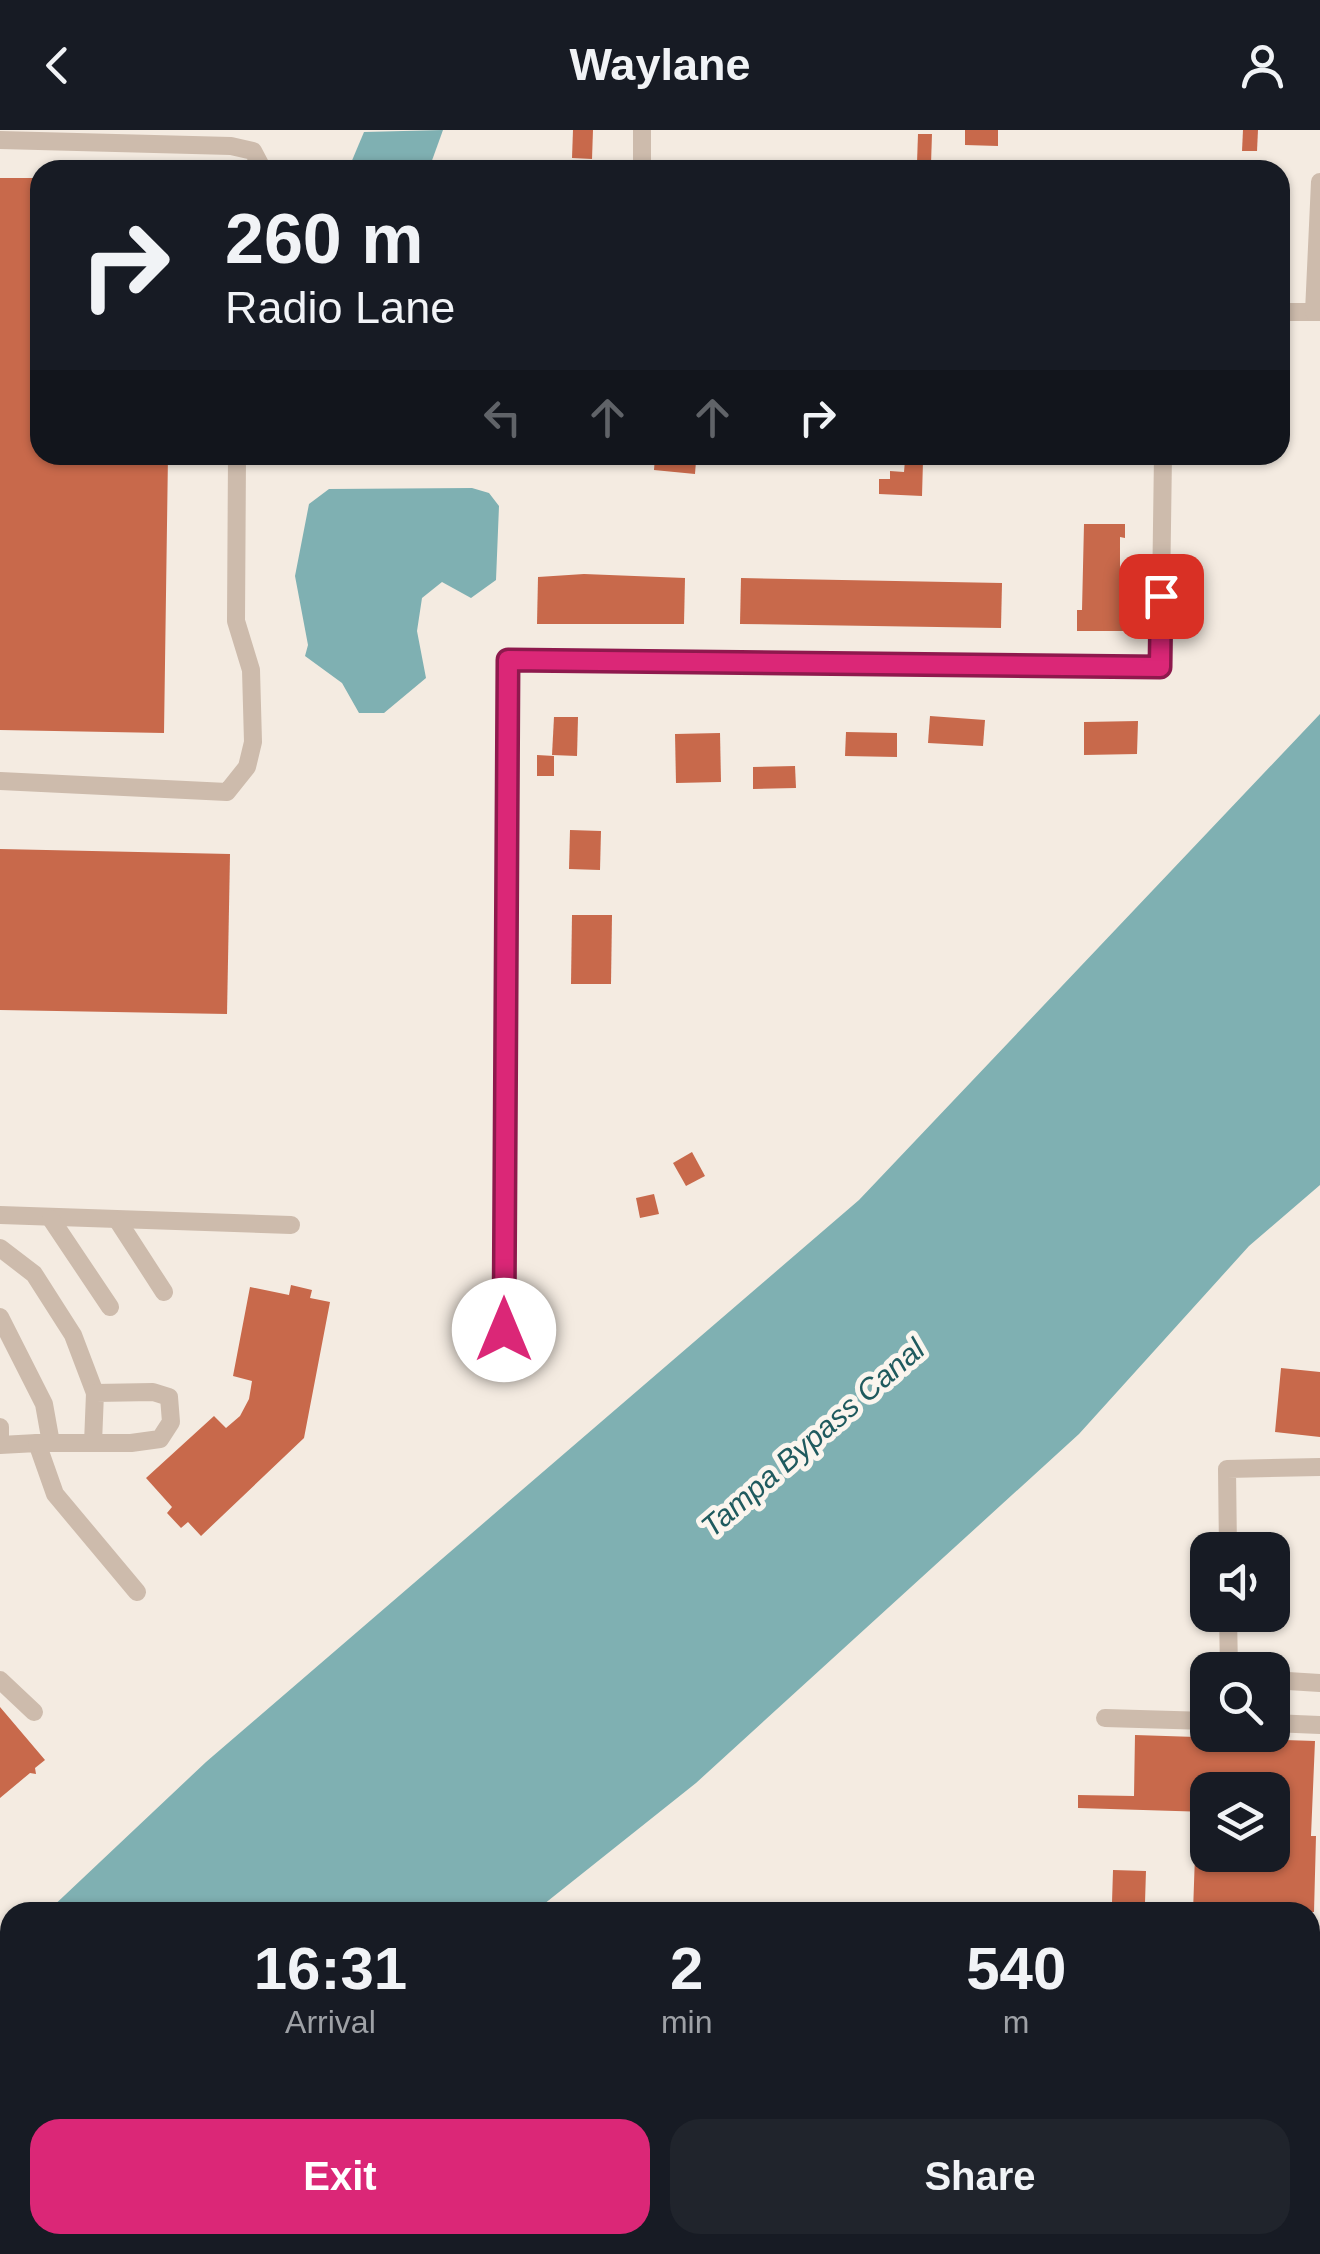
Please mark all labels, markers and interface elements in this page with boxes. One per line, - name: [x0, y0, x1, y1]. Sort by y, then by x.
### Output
- icon: back: [30, 38, 85, 93]
- icon: person: [1235, 38, 1290, 93]
- text: Waylane: [570, 39, 750, 90]
- icon: right: [60, 200, 190, 330]
- text: 260 m: [225, 200, 423, 278]
- text: Radio Lane: [225, 282, 455, 333]
- icon: left: [475, 390, 530, 445]
- icon: ahead: [580, 390, 635, 445]
- icon: ahead: [685, 390, 740, 445]
- icon: right: [790, 390, 845, 445]
- pin: [1119, 554, 1204, 639]
- icon: arrive: [1134, 569, 1189, 624]
- position arrow: [452, 1278, 556, 1382]
- water label: Tampa Bypass Canal: [695, 1331, 932, 1543]
- map controls: [1190, 1532, 1290, 1872]
- button: sound: [1190, 1532, 1290, 1632]
- button: search: [1190, 1652, 1290, 1752]
- button: layers: [1190, 1772, 1290, 1872]
- text: 16:31: [254, 1935, 407, 2002]
- text: 2: [670, 1935, 703, 2002]
- text: 540: [966, 1935, 1066, 2002]
- text: Arrival: [285, 2004, 376, 2040]
- text: min: [661, 2004, 712, 2040]
- text: m: [1003, 2004, 1030, 2040]
- button: Exit: [30, 2119, 650, 2234]
- button: Share: [670, 2119, 1290, 2234]

